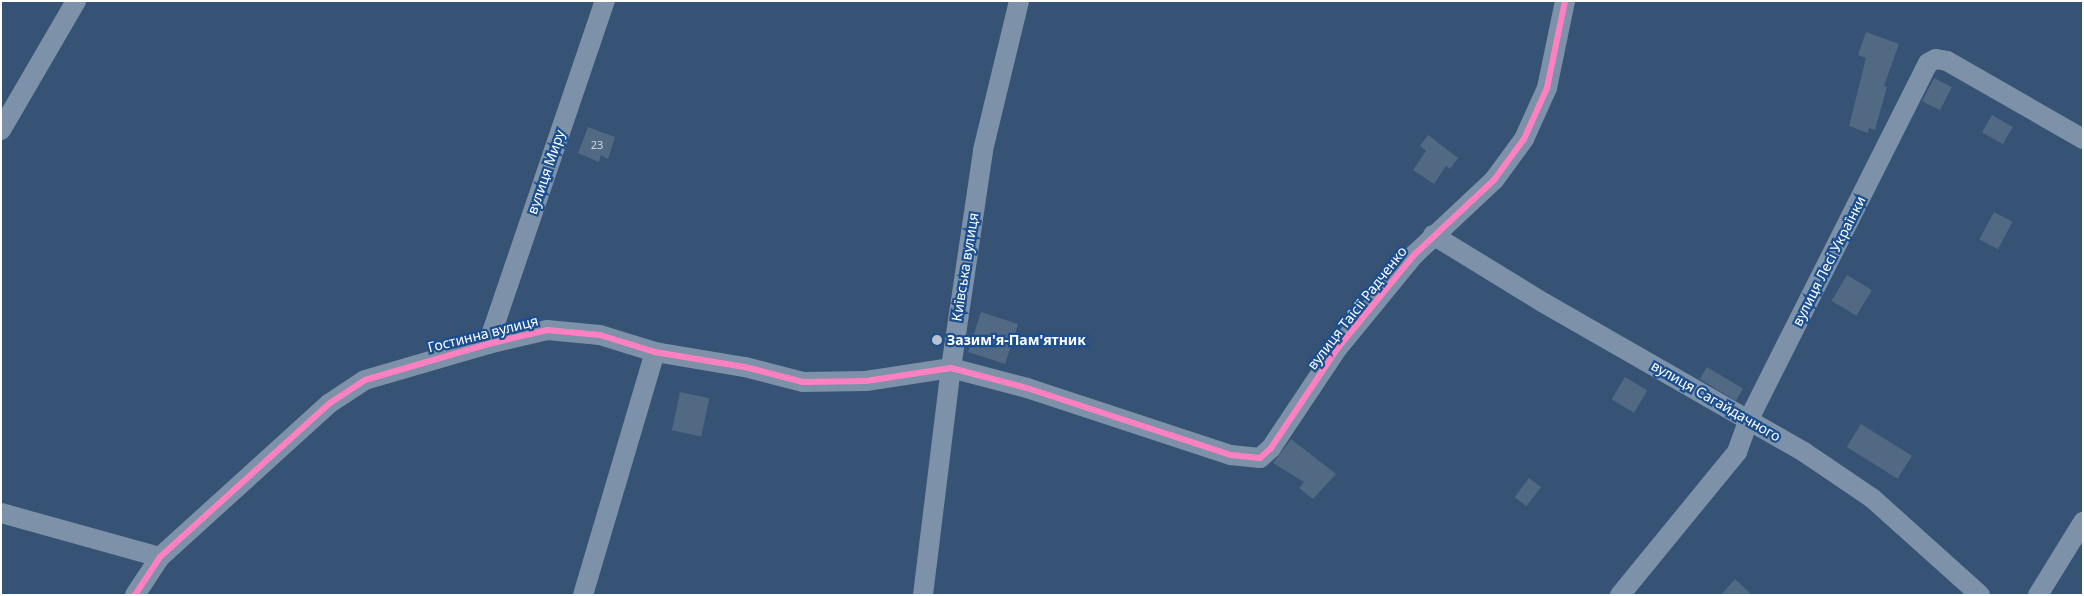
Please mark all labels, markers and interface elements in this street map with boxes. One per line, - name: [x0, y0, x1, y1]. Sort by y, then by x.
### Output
- street label: вулиця Миру: [524, 128, 568, 216]
- house number: 23: [591, 138, 603, 152]
- street label: вулиця Лесі Українки: [1789, 193, 1869, 329]
- street label: Київська вулиця: [948, 211, 982, 323]
- street label: вулиця Таїсії Радченко: [1304, 243, 1410, 373]
- street label: Гостинна вулиця: [426, 312, 540, 356]
- place label: Зазим'я-Пам'ятник: [947, 332, 1086, 348]
- marker: Зазим'я-Пам'ятник: [931, 334, 943, 346]
- street label: вулиця Сагайдачного: [1648, 357, 1784, 445]

